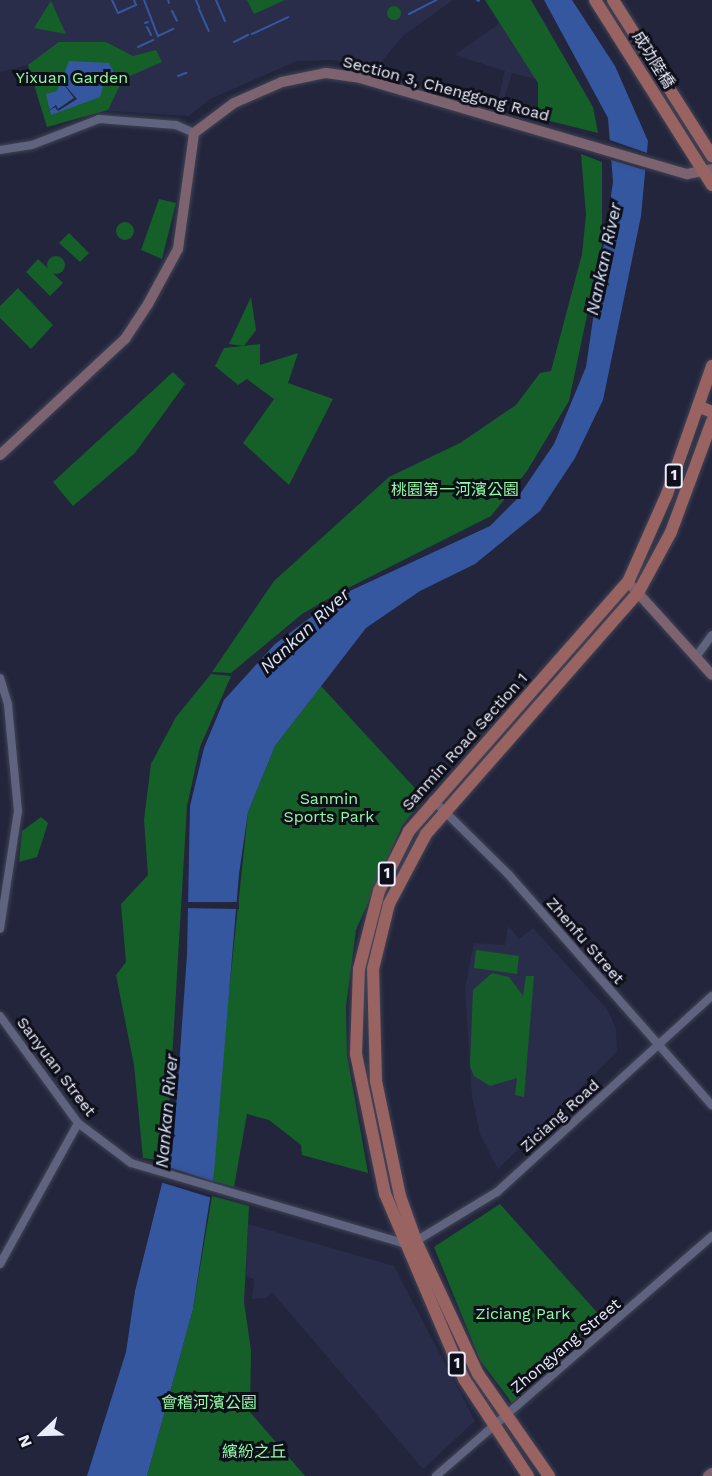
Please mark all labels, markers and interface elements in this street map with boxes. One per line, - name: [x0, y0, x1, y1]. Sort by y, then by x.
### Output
- street label: 成功陸橋: [628, 28, 678, 92]
- street label: Section 3, Chenggong Road: [341, 52, 551, 126]
- park label: Yixuan Garden: [16, 68, 128, 88]
- water label: Nankan River: [582, 201, 626, 317]
- road number: 1: [664, 464, 684, 488]
- park label: 桃園第一河濱公園: [391, 480, 519, 500]
- water label: Nankan River: [256, 584, 354, 678]
- street label: Sanmin Road Section 1: [398, 669, 532, 815]
- park label: Sanmin Sports Park: [284, 789, 374, 827]
- road number: 1: [376, 862, 398, 886]
- street label: Zhenfu Street: [542, 894, 628, 988]
- street label: Sanyuan Street: [12, 1013, 100, 1121]
- water label: Nankan River: [151, 1053, 183, 1169]
- street label: Ziciang Road: [517, 1076, 603, 1156]
- street label: Zhongyang Street: [507, 1295, 625, 1397]
- park label: Ziciang Park: [476, 1304, 570, 1324]
- road number: 1: [446, 1352, 468, 1376]
- park label: 會稽河濱公園: [161, 1393, 257, 1413]
- north arrow: [12, 1404, 72, 1464]
- text: N: [14, 1432, 36, 1450]
- park label: 繽紛之丘: [222, 1442, 286, 1462]

